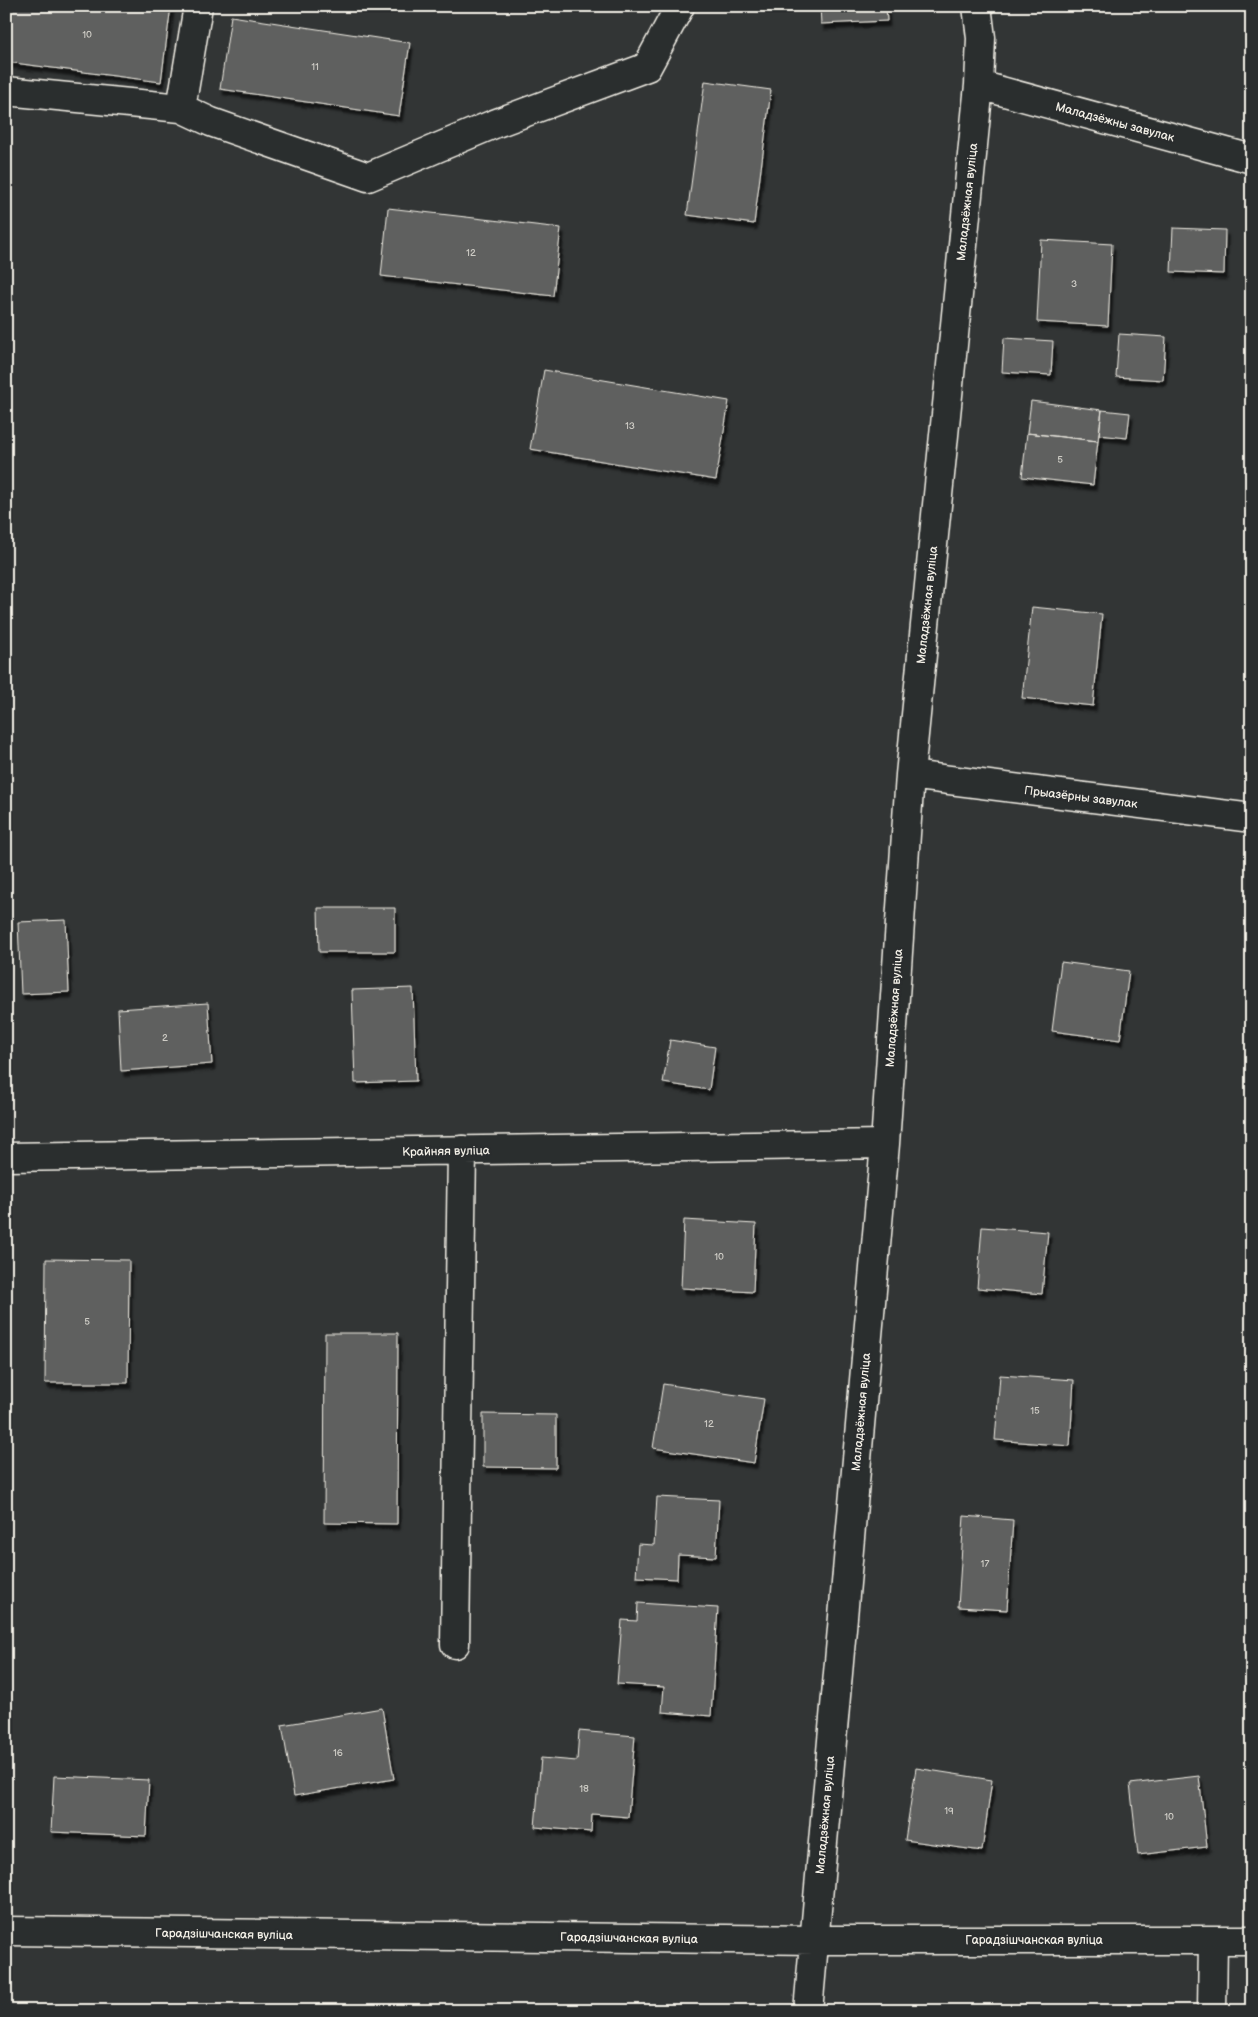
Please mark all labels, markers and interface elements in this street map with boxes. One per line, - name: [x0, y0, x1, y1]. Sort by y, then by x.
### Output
- house number: 10: [82, 29, 92, 41]
- house number: 11: [311, 61, 319, 73]
- street label: Маладзёжны завулак: [1054, 99, 1177, 146]
- street label: Маладзёжная вуліца: [954, 142, 981, 262]
- house number: 12: [466, 247, 476, 259]
- house number: 3: [1071, 278, 1077, 290]
- house number: 13: [625, 420, 635, 432]
- house number: 5: [1057, 454, 1063, 466]
- street label: Маладзёжная вуліца: [914, 545, 941, 665]
- street label: Прыазёрны завулак: [1023, 783, 1139, 812]
- street label: Маладзёжная вуліца: [883, 948, 906, 1068]
- house number: 2: [162, 1032, 168, 1044]
- street label: Крайняя вуліца: [402, 1143, 490, 1160]
- house number: 10: [714, 1251, 724, 1263]
- house number: 5: [84, 1316, 90, 1328]
- street label: Маладзёжная вуліца: [849, 1352, 874, 1472]
- house number: 15: [1030, 1405, 1040, 1417]
- house number: 12: [704, 1418, 714, 1430]
- house number: 17: [981, 1558, 989, 1570]
- house number: 16: [333, 1747, 343, 1759]
- street label: Маладзёжная вуліца: [813, 1755, 838, 1875]
- house number: 18: [579, 1783, 589, 1795]
- house number: 19: [944, 1805, 954, 1817]
- house number: 10: [1164, 1811, 1174, 1823]
- street label: Гарадзішчанская вуліца: [155, 1926, 293, 1943]
- street label: Гарадзішчанская вуліца: [560, 1930, 698, 1947]
- street label: Гарадзішчанская вуліца: [965, 1933, 1103, 1948]

